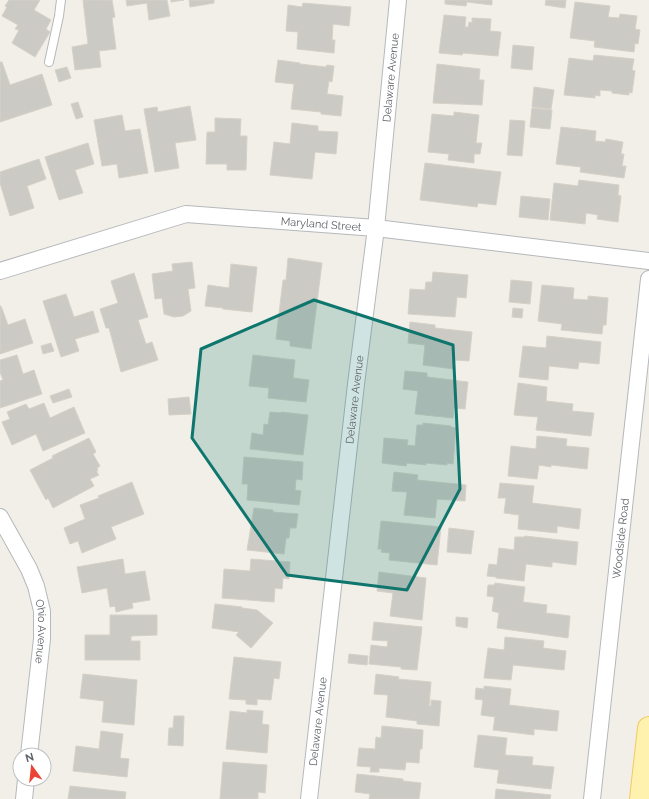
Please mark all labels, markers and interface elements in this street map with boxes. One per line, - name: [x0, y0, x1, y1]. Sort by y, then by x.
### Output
- street label: Delaware Avenue: [380, 32, 402, 123]
- street label: Maryland Street: [280, 215, 362, 234]
- street label: Delaware Avenue: [343, 354, 367, 445]
- street label: Woodside Road: [610, 497, 632, 580]
- street label: Ohio Avenue: [32, 598, 48, 665]
- street label: Delaware Avenue: [307, 676, 330, 767]
- north arrow: [12, 747, 52, 787]
- text: N: [24, 750, 35, 765]

